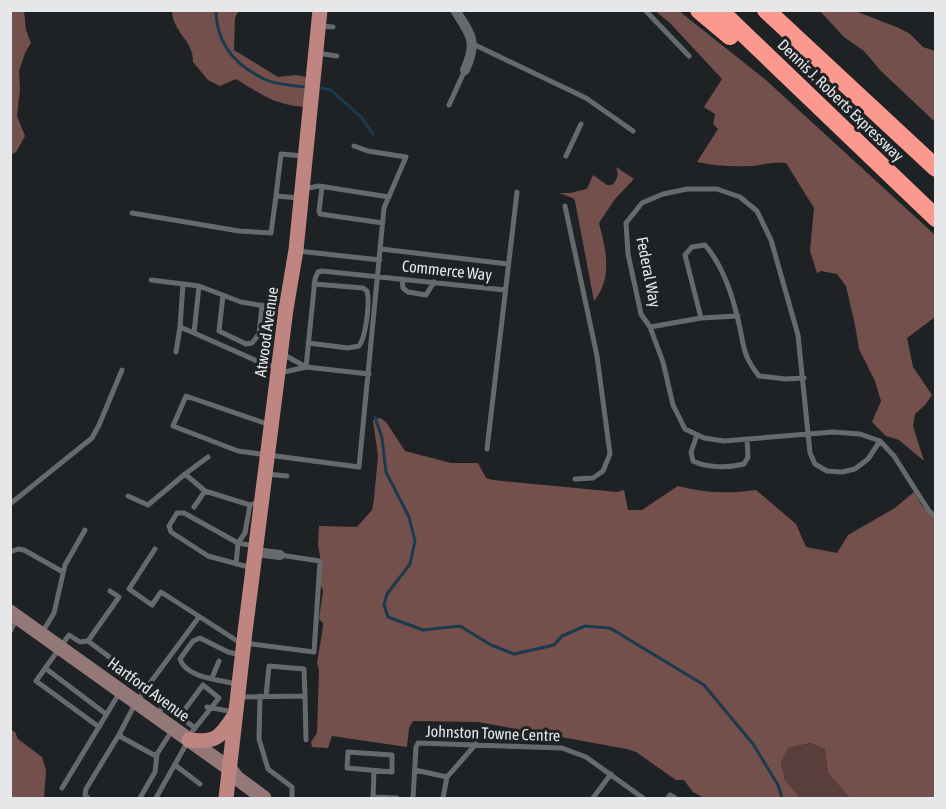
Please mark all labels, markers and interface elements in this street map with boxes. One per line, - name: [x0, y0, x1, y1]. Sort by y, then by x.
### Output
- street label: Dennis J. Roberts Expressway: [774, 35, 908, 166]
- street label: Federal Way: [632, 235, 665, 309]
- street label: Commerce Way: [401, 256, 493, 285]
- street label: Atwood Avenue: [251, 286, 281, 378]
- street label: Hartford Avenue: [105, 653, 193, 725]
- street label: Johnston Towne Centre: [425, 722, 561, 744]

